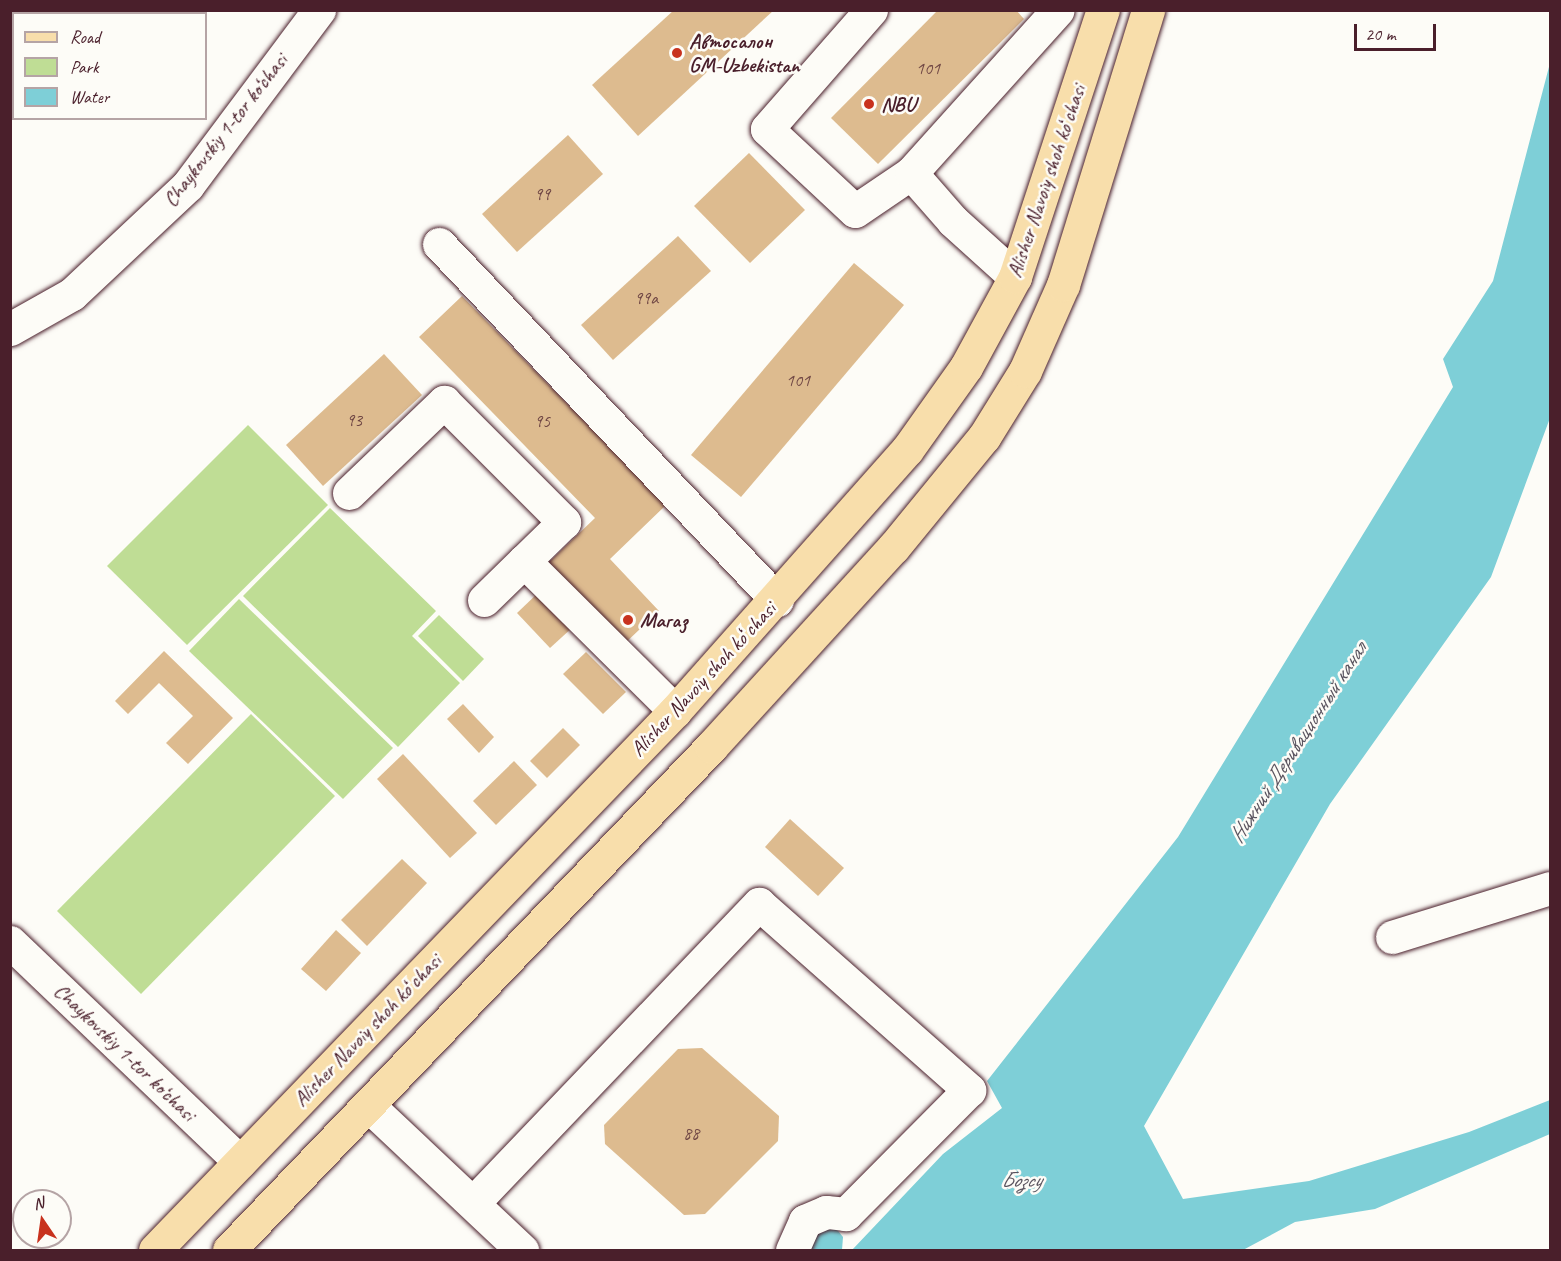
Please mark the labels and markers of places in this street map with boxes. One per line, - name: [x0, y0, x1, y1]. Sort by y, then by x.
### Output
- place label: Автосалон GM-Uzbekistan: [689, 28, 800, 78]
- marker: Автосалон GM-Uzbekistan: [670, 46, 684, 60]
- place label: NBU: [881, 91, 915, 117]
- marker: NBU: [862, 97, 876, 111]
- place label: Магаз: [640, 607, 688, 633]
- marker: Магаз: [621, 613, 635, 627]

